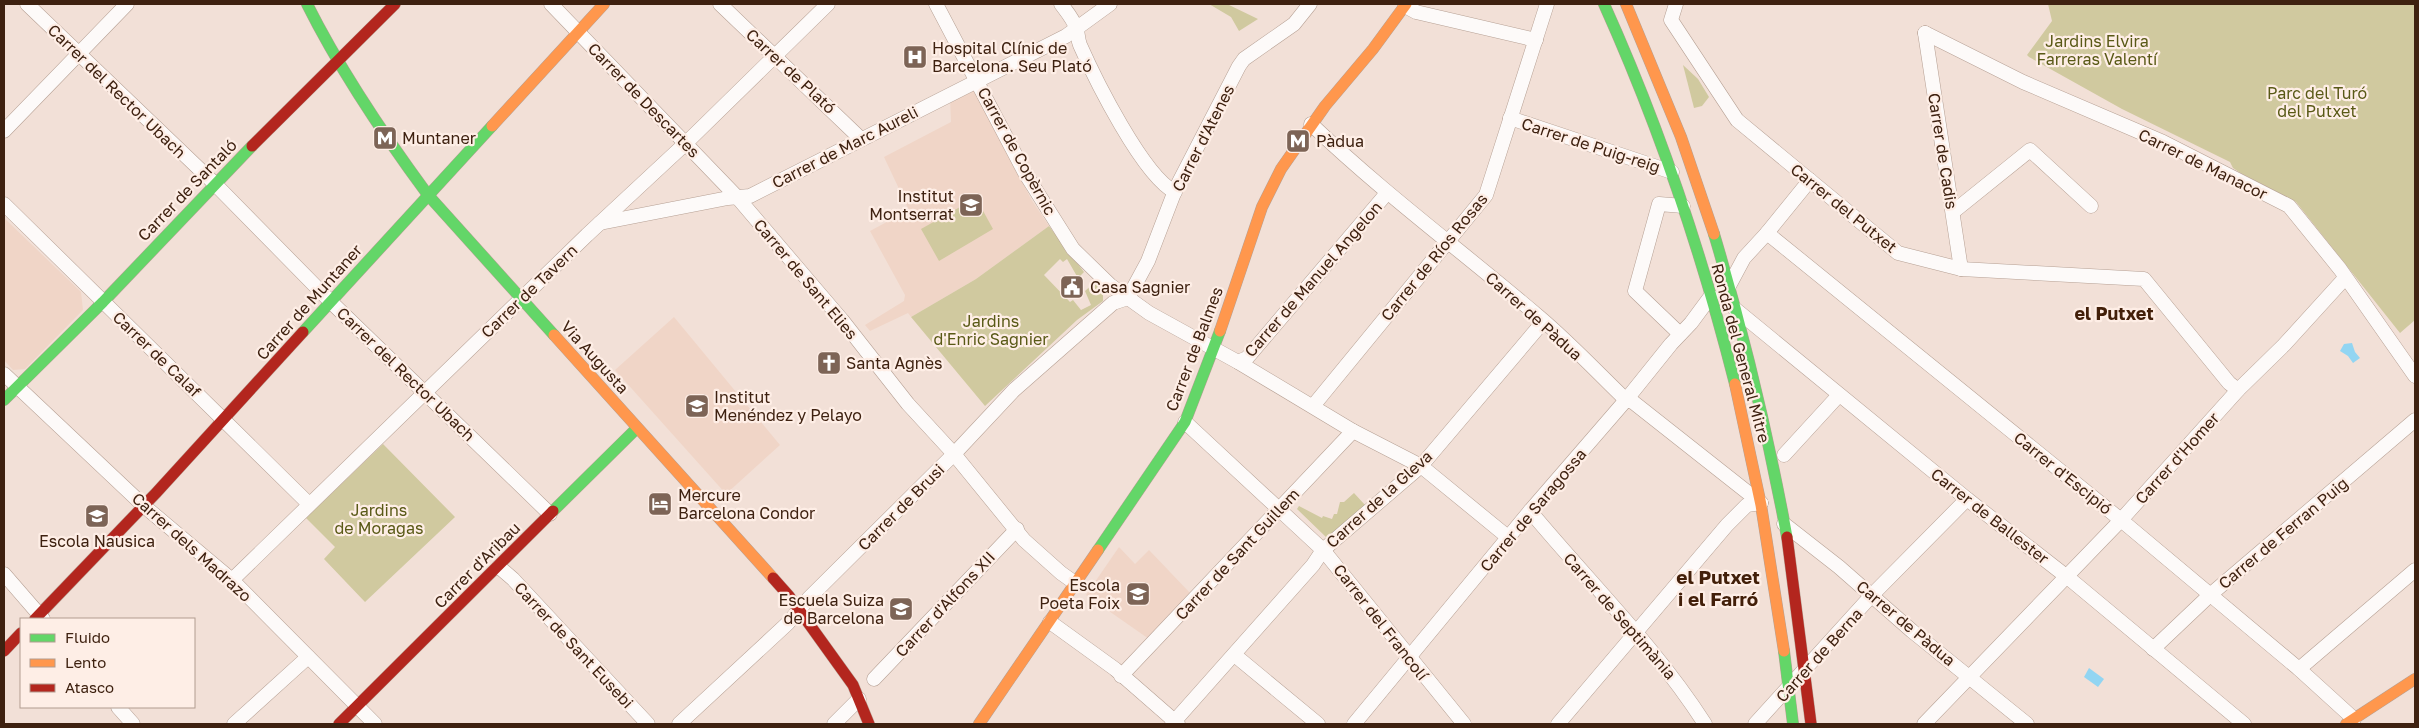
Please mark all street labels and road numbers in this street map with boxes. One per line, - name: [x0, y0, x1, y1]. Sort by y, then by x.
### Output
- street label: Carrer del Rector Ubach: [44, 20, 190, 162]
- street label: Carrer de Plató: [742, 24, 840, 118]
- street label: Carrer de Descartes: [584, 38, 704, 162]
- street label: Carrer d'Atenes: [1167, 81, 1239, 195]
- street label: Carrer de Copèrnic: [973, 83, 1061, 219]
- street label: Carrer de Cadis: [1924, 91, 1962, 211]
- street label: Carrer de Marc Aureli: [769, 101, 921, 193]
- street label: Carrer de Puig-reig: [1519, 113, 1663, 177]
- street label: Carrer de Manacor: [2135, 124, 2271, 204]
- street label: Carrer de Santaló: [133, 135, 241, 245]
- street label: Carrer del Putxet: [1787, 159, 1901, 257]
- street label: Carrer de Ríos Rosas: [1376, 189, 1492, 325]
- street label: Carrer de Manuel Angelon: [1240, 197, 1386, 361]
- street label: Carrer de Sant Elies: [750, 215, 862, 343]
- street label: Carrer de Muntaner: [252, 240, 366, 364]
- street label: Carrer de Tavern: [477, 240, 581, 342]
- street label: Ronda del General Mitre: [1707, 261, 1775, 445]
- street label: Carrer de Pàdua: [1482, 267, 1586, 365]
- street label: Carrer de Balmes: [1161, 284, 1227, 414]
- street label: Carrer del Rector Ubach: [333, 303, 479, 445]
- street label: Carrer de Calaf: [109, 307, 205, 401]
- street label: Via Augusta: [557, 316, 633, 398]
- street label: Carrer d'Homer: [2131, 408, 2223, 508]
- street label: Carrer d'Escipió: [2010, 427, 2116, 519]
- street label: Carrer de Saragossa: [1476, 444, 1590, 576]
- street label: Carrer de la Gleva: [1322, 446, 1436, 552]
- street label: Carrer de Brusi: [854, 460, 948, 554]
- street label: Carrer de Ballester: [1927, 464, 2053, 568]
- street label: Carrer de Ferran Puig: [2214, 473, 2352, 593]
- street label: Carrer de Sant Guillem: [1171, 484, 1303, 624]
- street label: Carrer dels Madrazo: [128, 488, 256, 606]
- street label: Carrer d'Aribau: [430, 518, 524, 612]
- street label: Carrer d'Alfons XII: [891, 547, 999, 661]
- street label: Carrer de Septimània: [1560, 549, 1680, 683]
- street label: Carrer del Francolí: [1329, 560, 1434, 686]
- street label: Carrer de Pàdua: [1853, 576, 1959, 670]
- street label: Carrer de Sant Eusebi: [510, 578, 638, 712]
- street label: Carrer de Berna: [1771, 604, 1867, 706]

